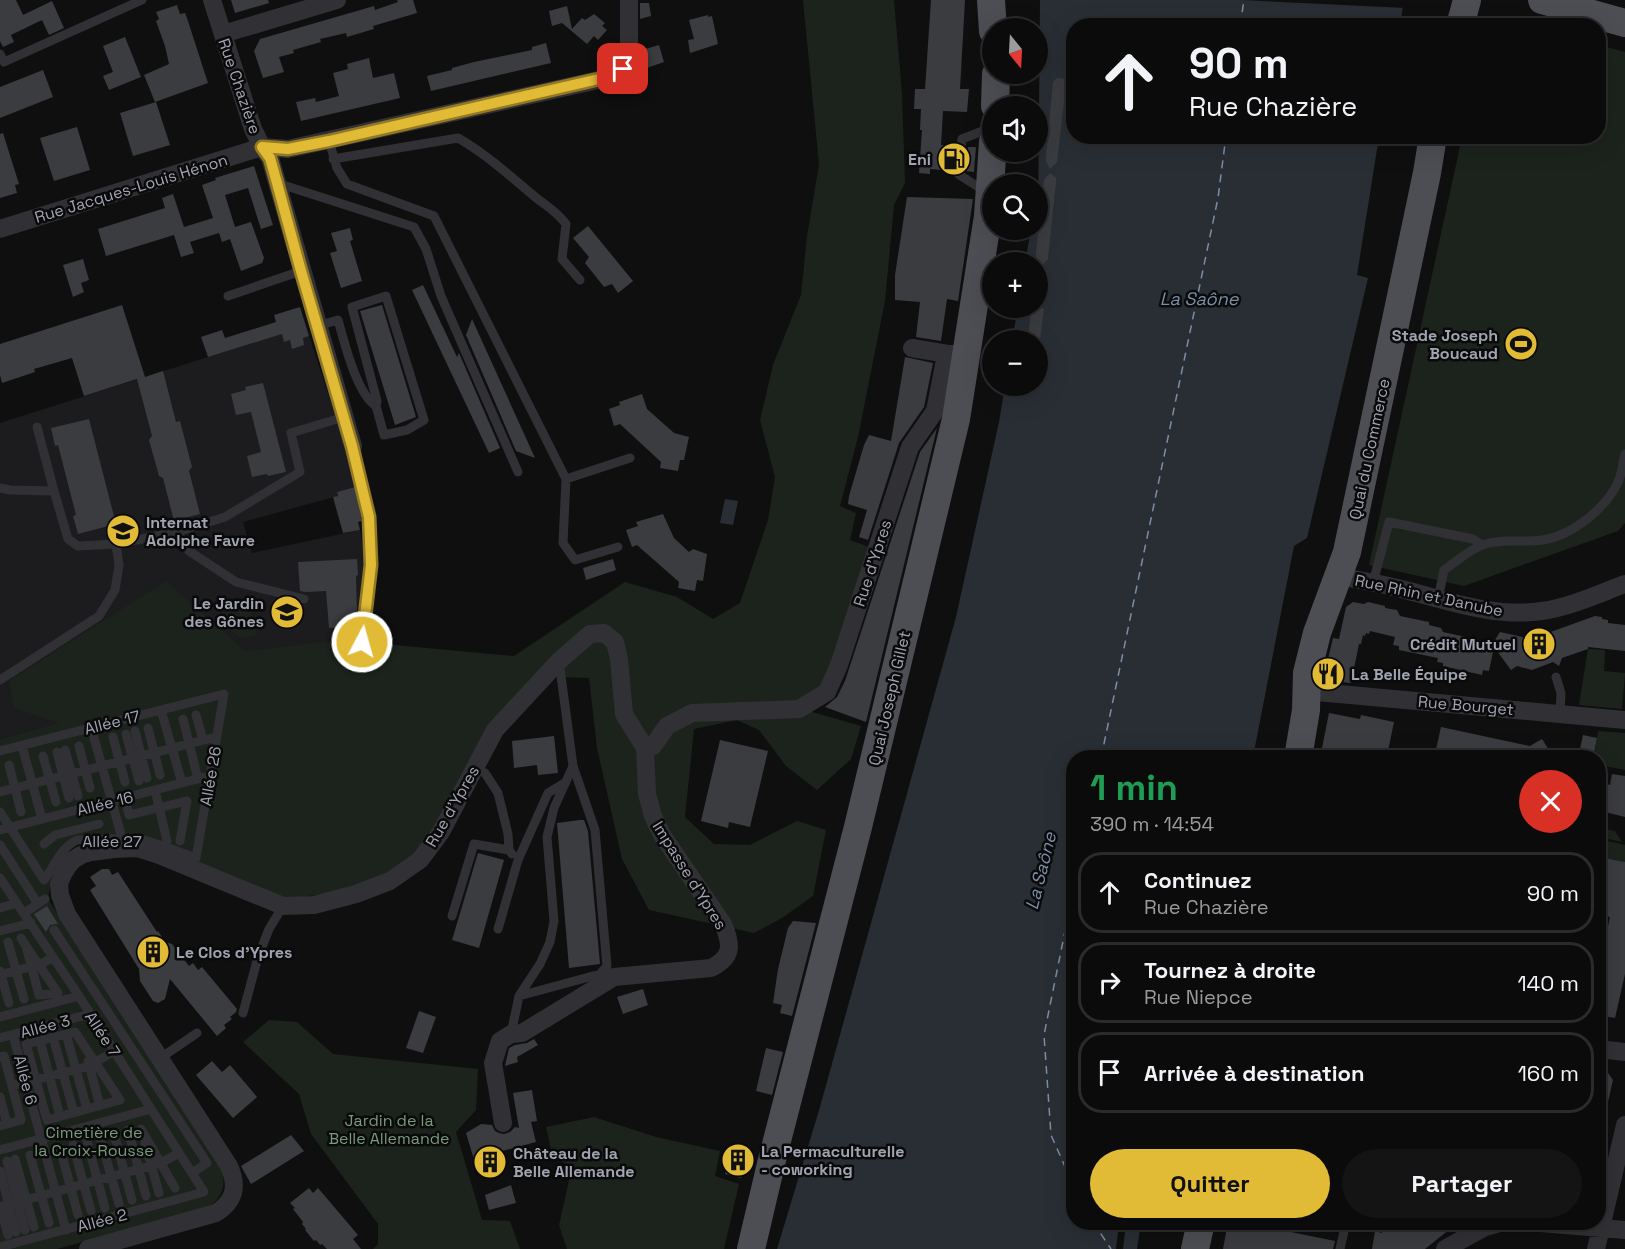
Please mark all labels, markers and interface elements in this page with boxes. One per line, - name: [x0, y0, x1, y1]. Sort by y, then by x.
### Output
- north arrow: [982, 18, 1048, 84]
- map controls: [982, 18, 1048, 396]
- street label: Rue Chazière: [213, 36, 266, 137]
- text: 90 m: [1189, 37, 1289, 90]
- icon: ahead: [1090, 42, 1168, 120]
- pin: [597, 43, 648, 94]
- icon: arrive: [606, 52, 639, 85]
- text: Rue Chazière: [1189, 89, 1357, 124]
- button: sound: [982, 96, 1048, 162]
- fuel station icon: Eni: [936, 141, 972, 177]
- street label: Rue Jacques-Louis Hénon: [32, 149, 230, 228]
- place label: Eni: [908, 149, 931, 170]
- button: search: [982, 174, 1048, 240]
- button: +: [982, 252, 1048, 318]
- water label: La Saône: [1160, 287, 1240, 310]
- place label: Stade Joseph Boucaud: [1392, 325, 1498, 364]
- sports icon: Stade Joseph Boucaud: [1503, 326, 1539, 362]
- button: −: [982, 330, 1048, 396]
- street label: Quai du Commerce: [1344, 377, 1395, 522]
- place label: Internat Adolphe Favre: [146, 512, 255, 551]
- school or university icon: Internat Adolphe Favre: [105, 513, 141, 549]
- street label: Rue d'Ypres: [849, 517, 896, 609]
- street label: Rue Rhin et Danube: [1353, 570, 1505, 621]
- place label: Le Jardin des Gônes: [184, 593, 264, 632]
- school or university icon: Le Jardin des Gônes: [269, 594, 305, 630]
- position arrow: [330, 610, 394, 674]
- building icon: Crédit Mutuel: [1521, 626, 1557, 662]
- street label: Quai Joseph Gillet: [864, 629, 915, 768]
- place label: Crédit Mutuel: [1410, 634, 1516, 655]
- restaurant icon: La Belle Équipe: [1310, 656, 1346, 692]
- place label: La Belle Équipe: [1351, 664, 1467, 685]
- street label: Rue Bourget: [1417, 691, 1515, 720]
- street label: Allée 17: [82, 705, 142, 740]
- street label: Allée 26: [195, 745, 226, 808]
- street label: Rue d'Ypres: [421, 762, 484, 851]
- text: 1 min: [1090, 765, 1178, 811]
- button: close: [1519, 770, 1582, 833]
- street label: Allée 16: [75, 786, 136, 821]
- text: 390 m · 14:54: [1090, 811, 1214, 837]
- street label: Impasse d'Ypres: [648, 817, 731, 934]
- water label: La Saône: [1020, 829, 1062, 912]
- street label: Allée 27: [82, 831, 142, 852]
- text: Continuez: [1144, 866, 1252, 894]
- icon: ahead: [1093, 876, 1126, 909]
- text: 90 m: [1527, 879, 1579, 907]
- text: Rue Chazière: [1144, 894, 1269, 920]
- building icon: Le Clos d'Ypres: [135, 934, 171, 970]
- place label: Le Clos d'Ypres: [176, 942, 292, 963]
- text: Tournez à droite: [1144, 956, 1316, 984]
- icon: right: [1093, 966, 1126, 999]
- text: 140 m: [1517, 969, 1579, 997]
- text: Rue Niepce: [1144, 984, 1253, 1010]
- street label: Allée 7: [80, 1008, 125, 1061]
- street label: Allée 3: [18, 1010, 72, 1043]
- street label: Allée 6: [9, 1053, 42, 1107]
- icon: arrive: [1093, 1056, 1126, 1089]
- text: Arrivée à destination: [1144, 1059, 1365, 1087]
- text: 160 m: [1518, 1059, 1579, 1087]
- park label: Jardin de la Belle Allemande: [328, 1110, 450, 1149]
- park label: Cimetière de la Croix-Rousse: [34, 1122, 154, 1161]
- place label: La Permaculturelle - coworking: [761, 1141, 904, 1180]
- building icon: La Permaculturelle - coworking: [720, 1142, 756, 1178]
- place label: Château de la Belle Allemande: [513, 1143, 635, 1182]
- building icon: Château de la Belle Allemande: [472, 1144, 508, 1180]
- button: Quitter: [1090, 1149, 1330, 1218]
- button: Partager: [1342, 1149, 1582, 1218]
- street label: Allée 2: [75, 1204, 129, 1237]

